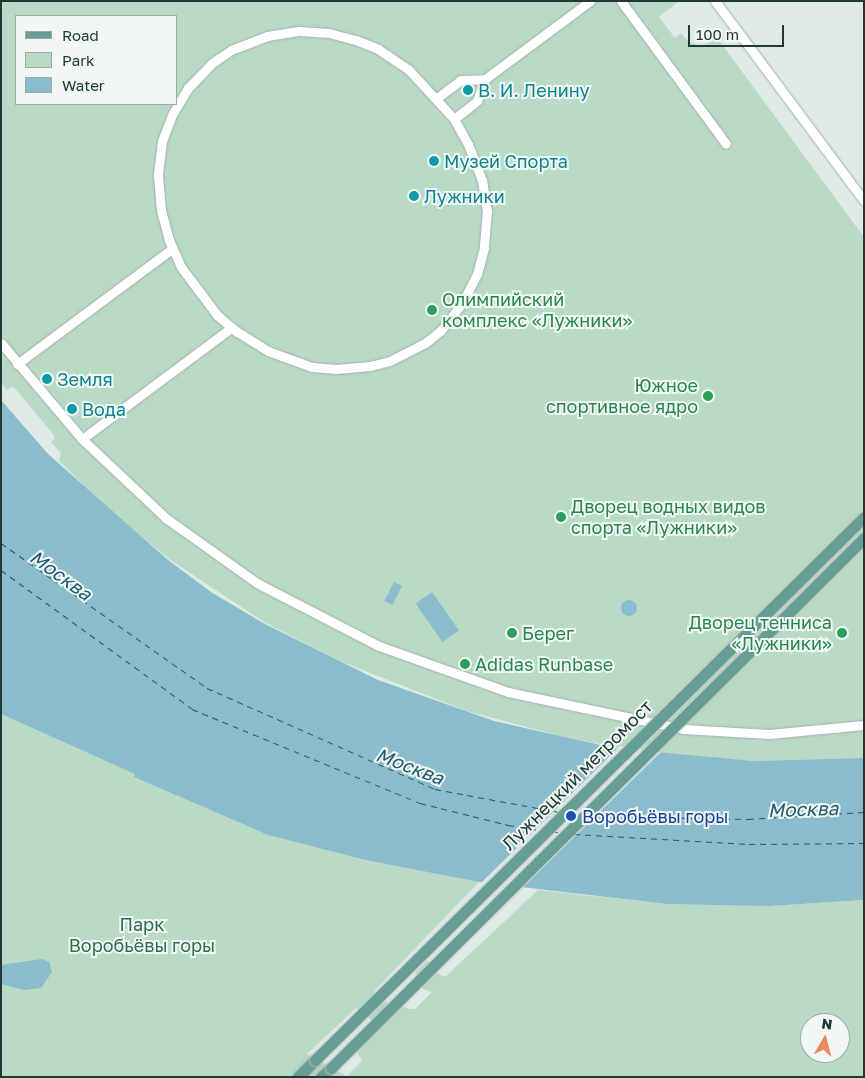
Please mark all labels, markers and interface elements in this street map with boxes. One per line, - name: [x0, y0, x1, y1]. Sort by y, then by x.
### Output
- legend: [15, 15, 178, 105]
- scale bar: [690, 15, 786, 47]
- text: 100 m: [696, 25, 739, 43]
- text: Road: [62, 26, 99, 44]
- text: Park: [62, 51, 94, 69]
- text: Water: [62, 76, 105, 94]
- place label: В. И. Ленину: [478, 79, 590, 101]
- marker: В. И. Ленину: [462, 84, 474, 96]
- place label: Музей Спорта: [444, 150, 568, 172]
- marker: Музей Спорта: [428, 155, 440, 167]
- place label: Лужники: [424, 185, 505, 207]
- marker: Лужники: [408, 190, 420, 202]
- place label: Олимпийский комплекс «Лужники»: [442, 289, 632, 332]
- marker: Олимпийский комплекс «Лужники»: [426, 304, 438, 316]
- place label: Земля: [57, 368, 113, 390]
- marker: Земля: [41, 373, 53, 385]
- place label: Южное спортивное ядро: [546, 375, 698, 418]
- marker: Южное спортивное ядро: [702, 390, 714, 402]
- place label: Вода: [82, 398, 126, 420]
- marker: Вода: [66, 403, 78, 415]
- place label: Дворец водных видов спорта «Лужники»: [571, 496, 765, 538]
- marker: Дворец водных видов спорта «Лужники»: [555, 511, 567, 523]
- water label: Москва: [26, 545, 96, 605]
- place label: Дворец тенниса «Лужники»: [689, 612, 832, 654]
- place label: Берег: [522, 622, 574, 644]
- marker: Берег: [506, 627, 518, 639]
- marker: Дворец тенниса «Лужники»: [836, 627, 848, 639]
- place label: Adidas Runbase: [475, 653, 613, 675]
- marker: Adidas Runbase: [459, 658, 471, 670]
- street label: Лужнецкий метромост: [498, 696, 656, 854]
- water label: Москва: [373, 743, 447, 789]
- water label: Москва: [767, 796, 839, 822]
- place label: Воробьёвы горы: [582, 805, 728, 827]
- marker: Воробьёвы горы: [564, 809, 578, 823]
- park label: Парк Воробьёвы горы: [69, 914, 215, 956]
- north arrow: [800, 1013, 850, 1063]
- text: N: [821, 1014, 833, 1033]

